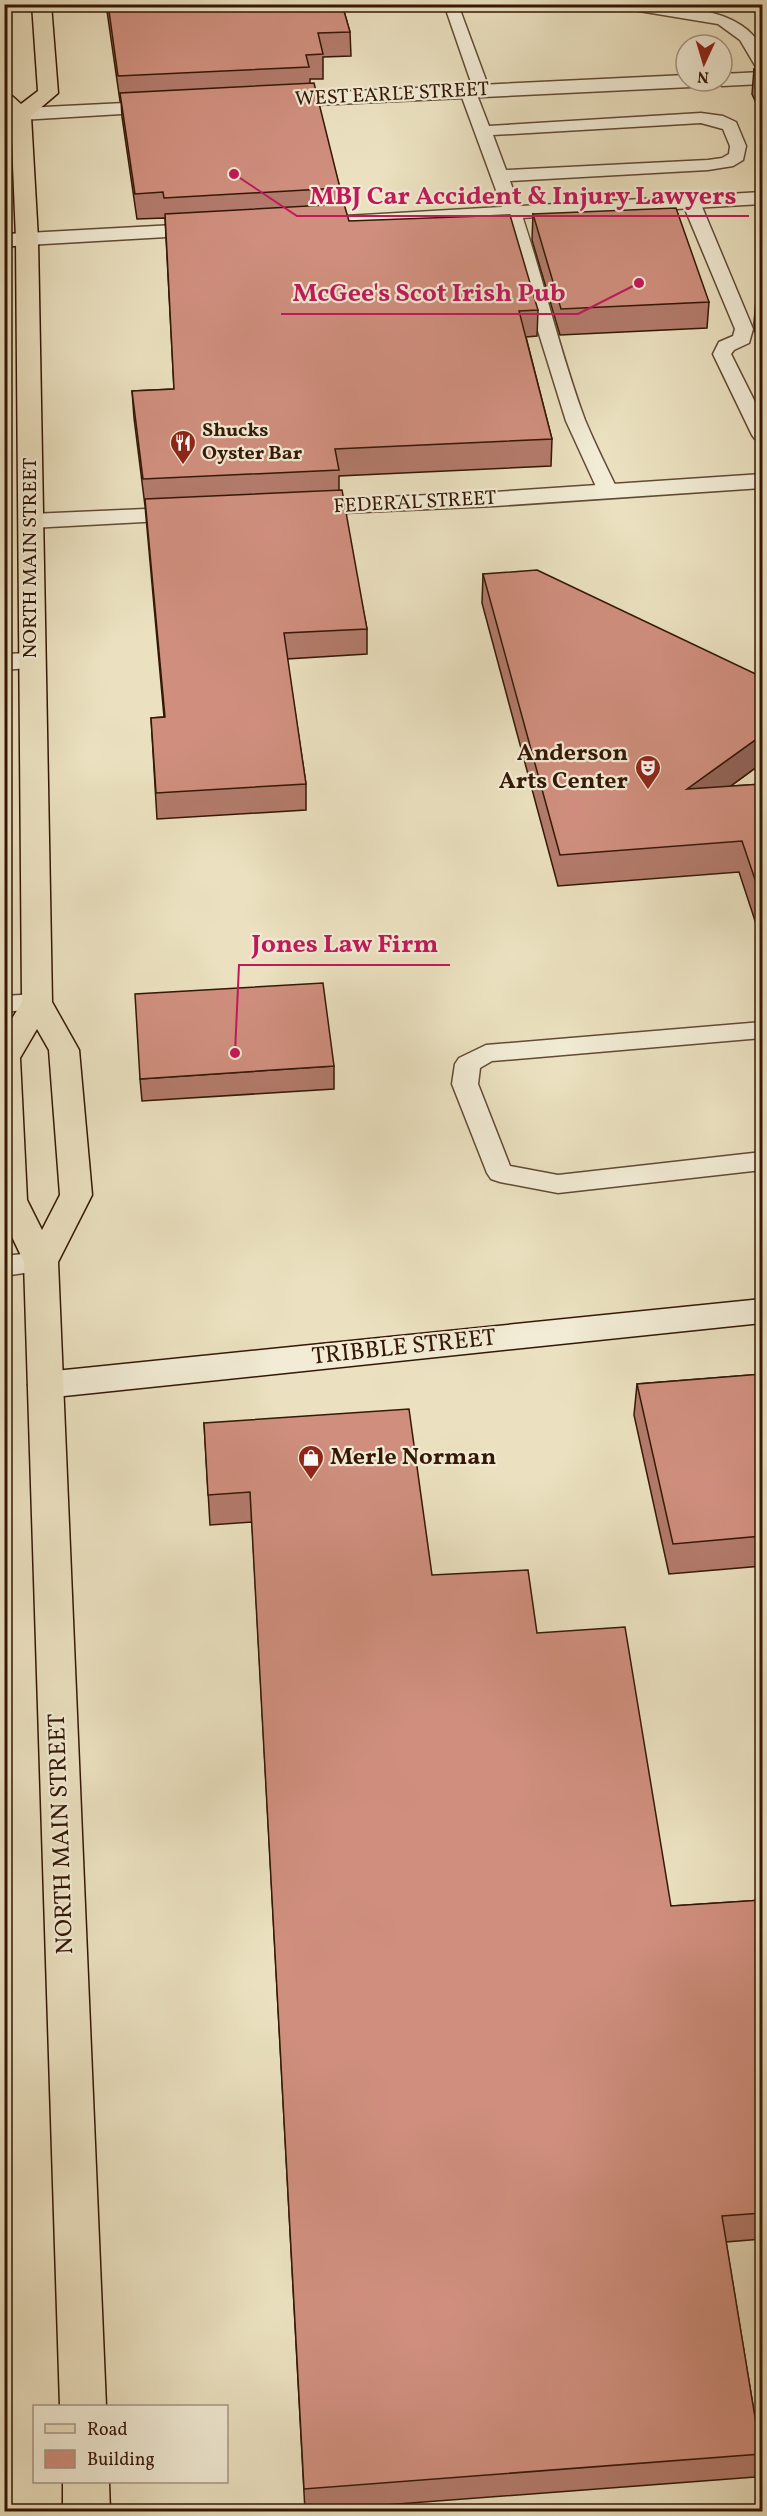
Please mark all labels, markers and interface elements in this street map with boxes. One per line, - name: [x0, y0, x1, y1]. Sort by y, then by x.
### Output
- north arrow: [674, 33, 734, 93]
- text: N: [696, 65, 710, 87]
- street label: WEST EARLE STREET: [294, 76, 490, 114]
- callout: MBJ Car Accident & Injury Lawyers: [297, 172, 749, 216]
- text: MBJ Car Accident & Injury Lawyers: [310, 179, 736, 215]
- callout: McGee's Scot Irish Pub: [281, 270, 578, 314]
- text: McGee's Scot Irish Pub: [292, 276, 566, 312]
- place label: Shucks Oyster Bar: [202, 417, 303, 468]
- restaurant icon: Shucks Oyster Bar: [168, 428, 198, 466]
- street label: NORTH MAIN STREET: [17, 457, 45, 659]
- street label: FEDERAL STREET: [333, 485, 498, 521]
- place label: Anderson Arts Center: [499, 737, 628, 799]
- theatre icon: Anderson Arts Center: [633, 753, 663, 791]
- callout: Jones Law Firm: [239, 921, 450, 965]
- text: Jones Law Firm: [251, 927, 438, 963]
- street label: TRIBBLE STREET: [310, 1321, 498, 1375]
- place label: Merle Norman: [330, 1441, 496, 1475]
- shop icon: Merle Norman: [296, 1443, 326, 1481]
- street label: NORTH MAIN STREET: [41, 1713, 83, 1955]
- legend: [33, 2405, 228, 2483]
- text: Road: [87, 2418, 128, 2443]
- text: Building: [87, 2448, 155, 2473]

